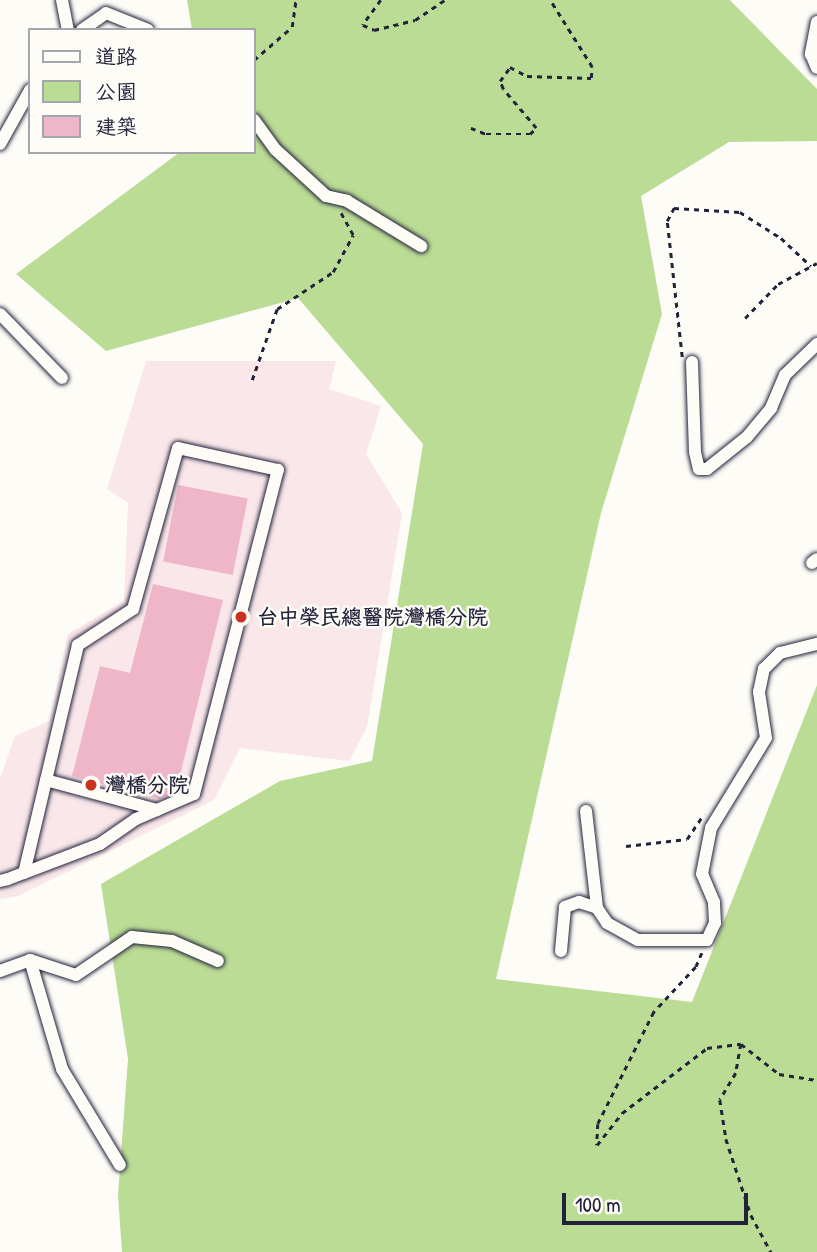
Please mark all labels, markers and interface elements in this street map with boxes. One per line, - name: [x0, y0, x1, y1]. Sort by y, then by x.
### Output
- legend: [28, 28, 256, 154]
- text: 道路: [95, 42, 137, 71]
- text: 公園: [95, 77, 137, 106]
- text: 建築: [95, 112, 137, 141]
- place label: 台中榮民總醫院灣橋分院: [257, 604, 488, 630]
- marker: 台中榮民總醫院灣橋分院: [231, 607, 251, 627]
- place label: 灣橋分院: [105, 772, 189, 798]
- marker: 灣橋分院: [83, 777, 99, 793]
- scale bar: [565, 1178, 750, 1222]
- text: 100 m: [575, 1190, 621, 1219]

